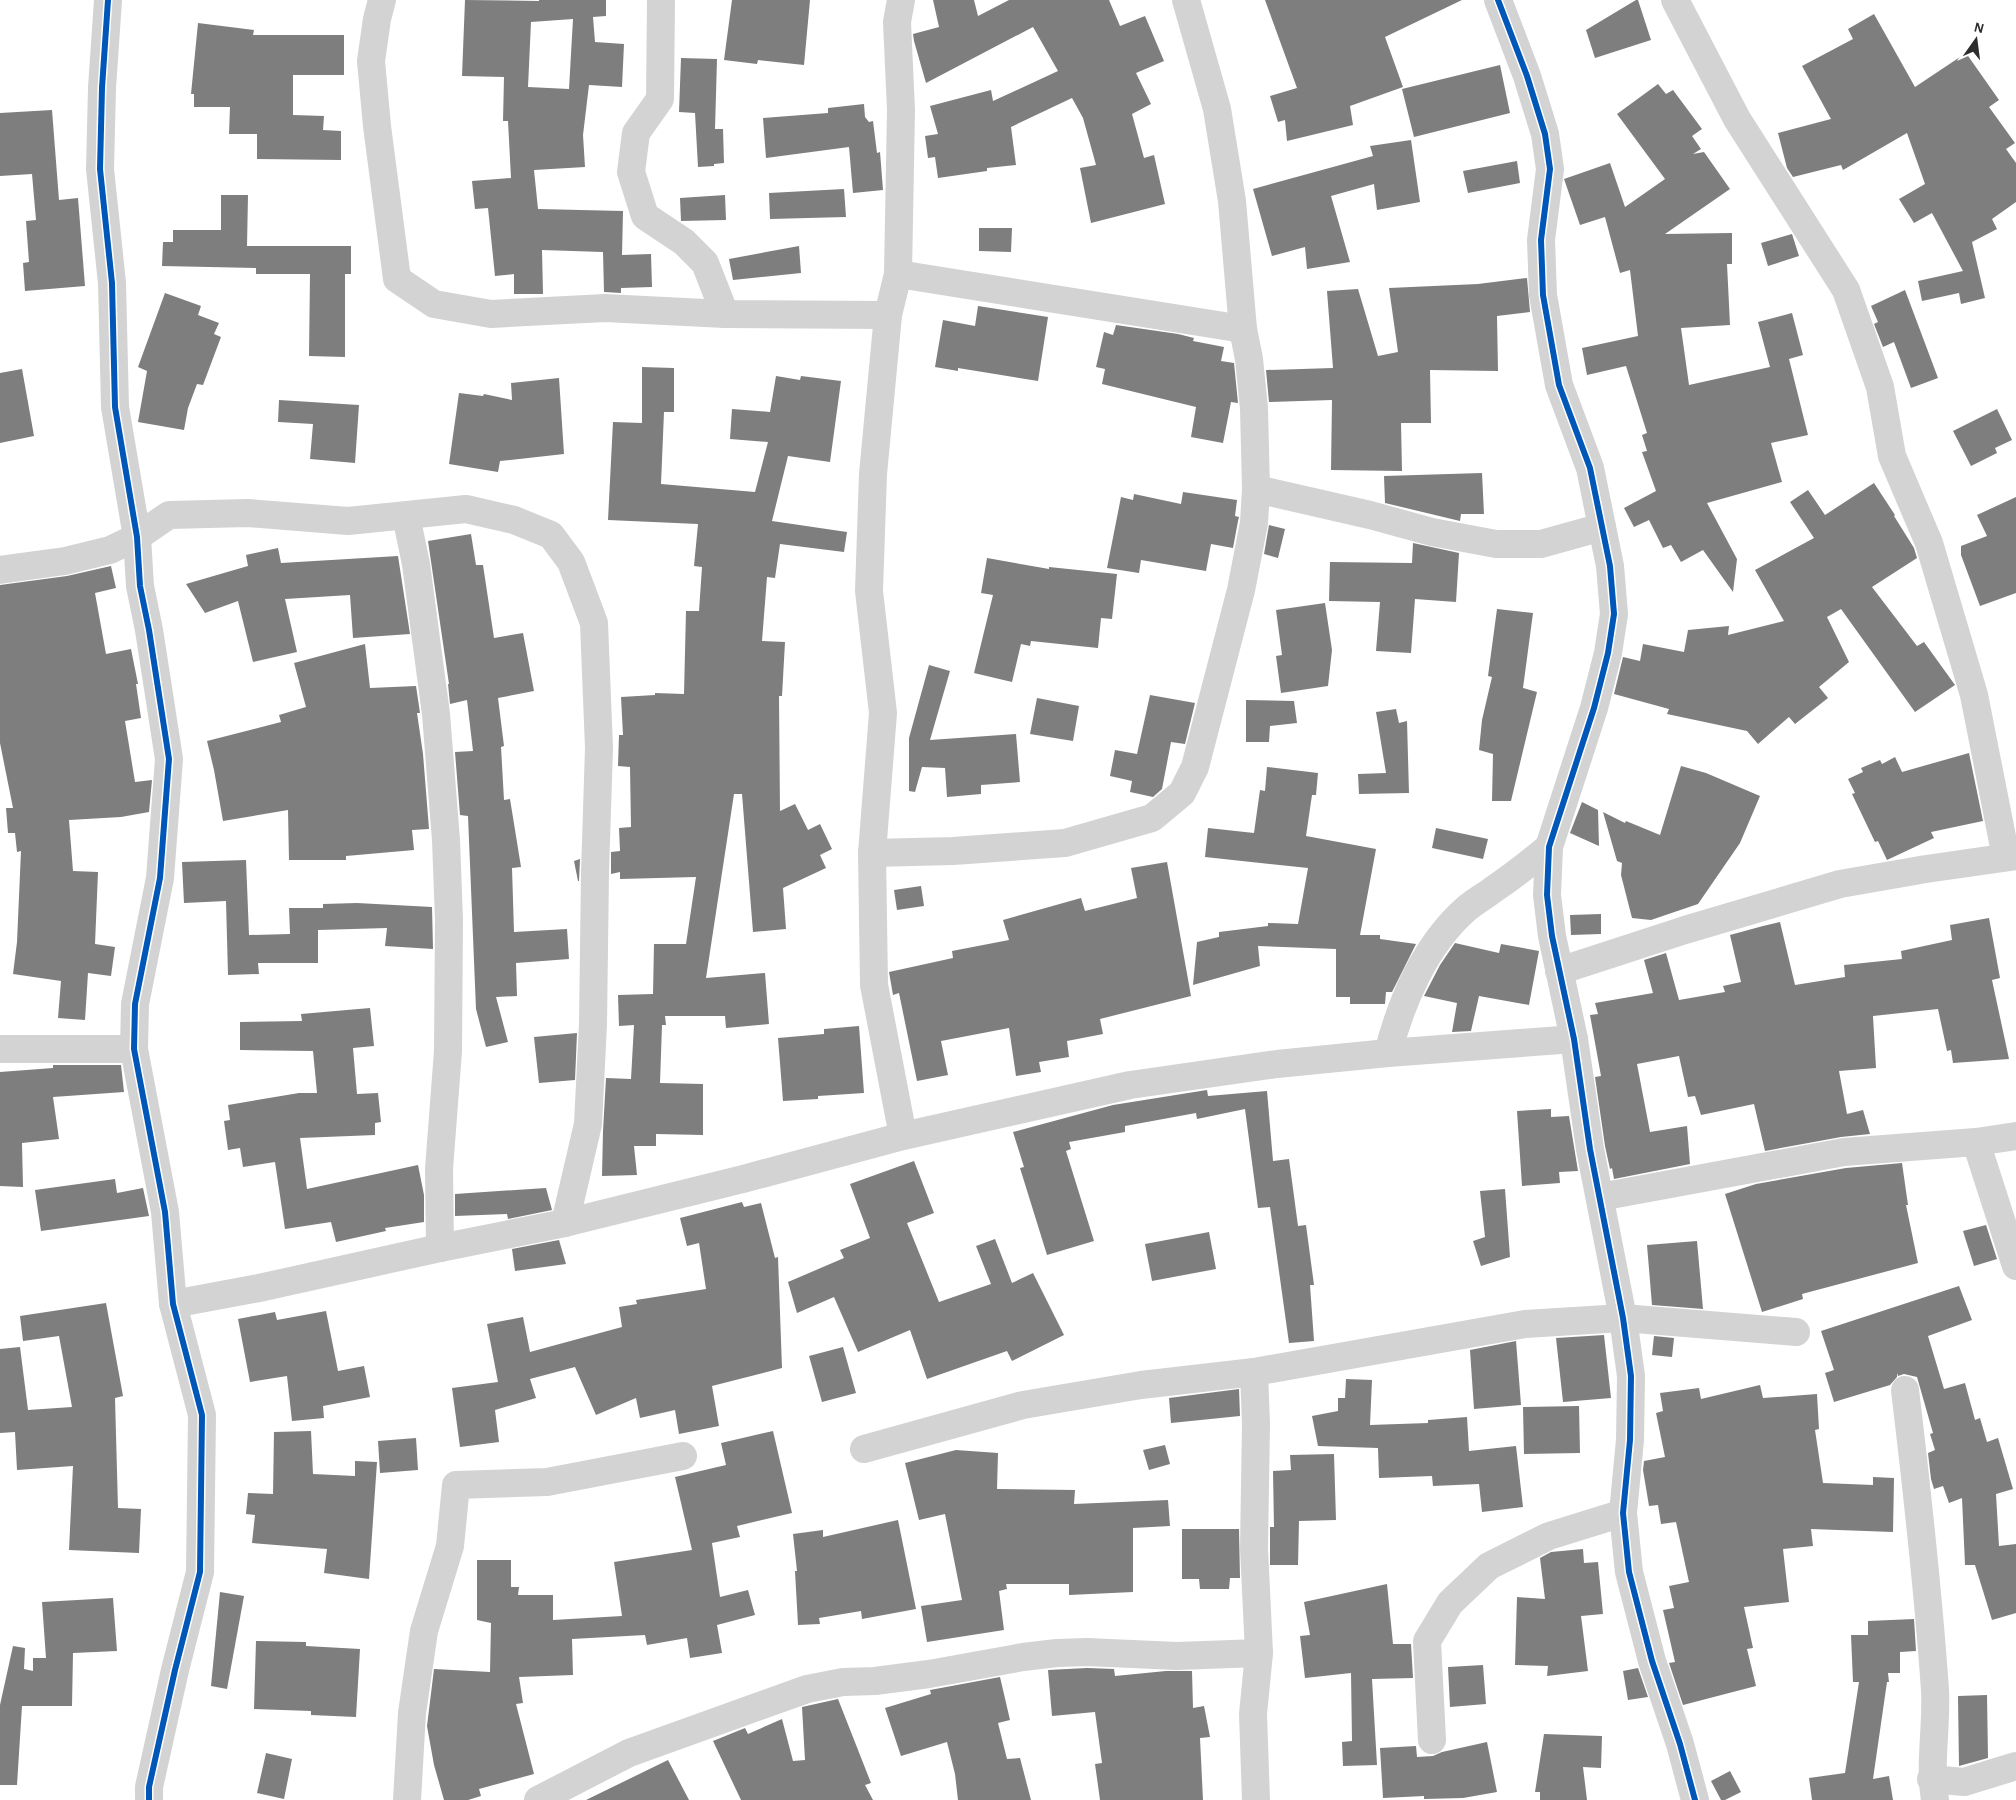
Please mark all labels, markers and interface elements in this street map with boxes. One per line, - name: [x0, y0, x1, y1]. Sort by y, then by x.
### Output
- north arrow: [1951, 15, 2001, 65]
- text: N: [1972, 20, 1985, 36]

